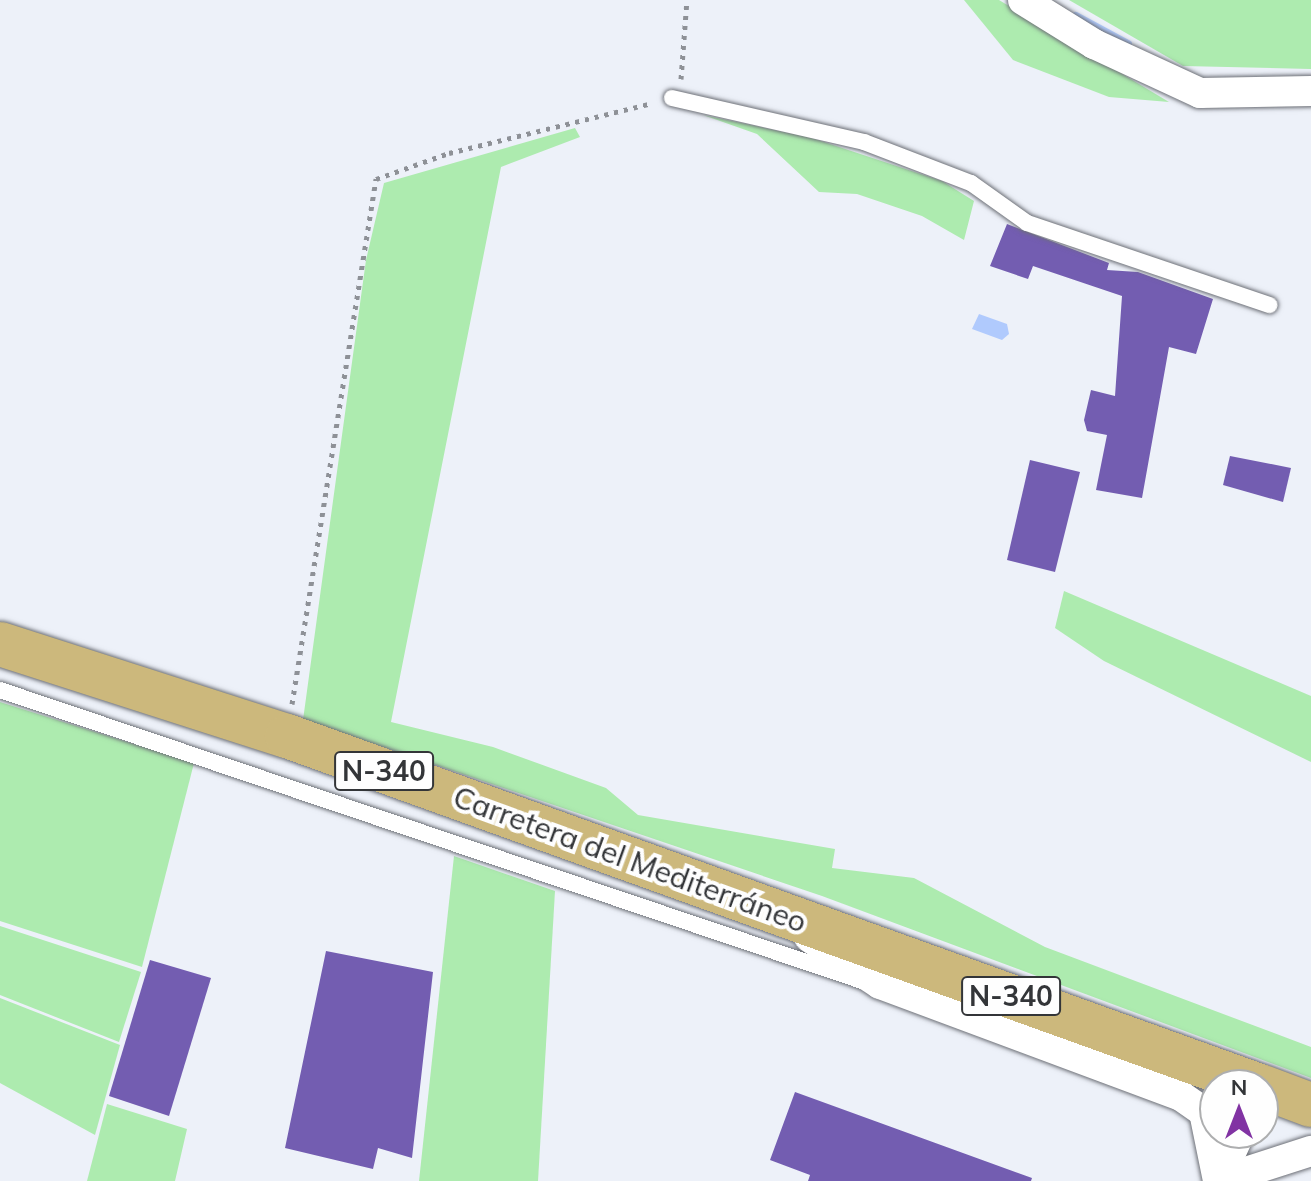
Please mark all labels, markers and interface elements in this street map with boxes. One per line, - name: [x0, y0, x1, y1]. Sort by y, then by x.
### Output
- road number: N-340: [334, 747, 434, 795]
- street label: Carretera del Mediterráneo: [449, 778, 811, 940]
- road number: N-340: [961, 972, 1061, 1020]
- north arrow: [1199, 1069, 1279, 1149]
- text: N: [1231, 1073, 1247, 1101]

